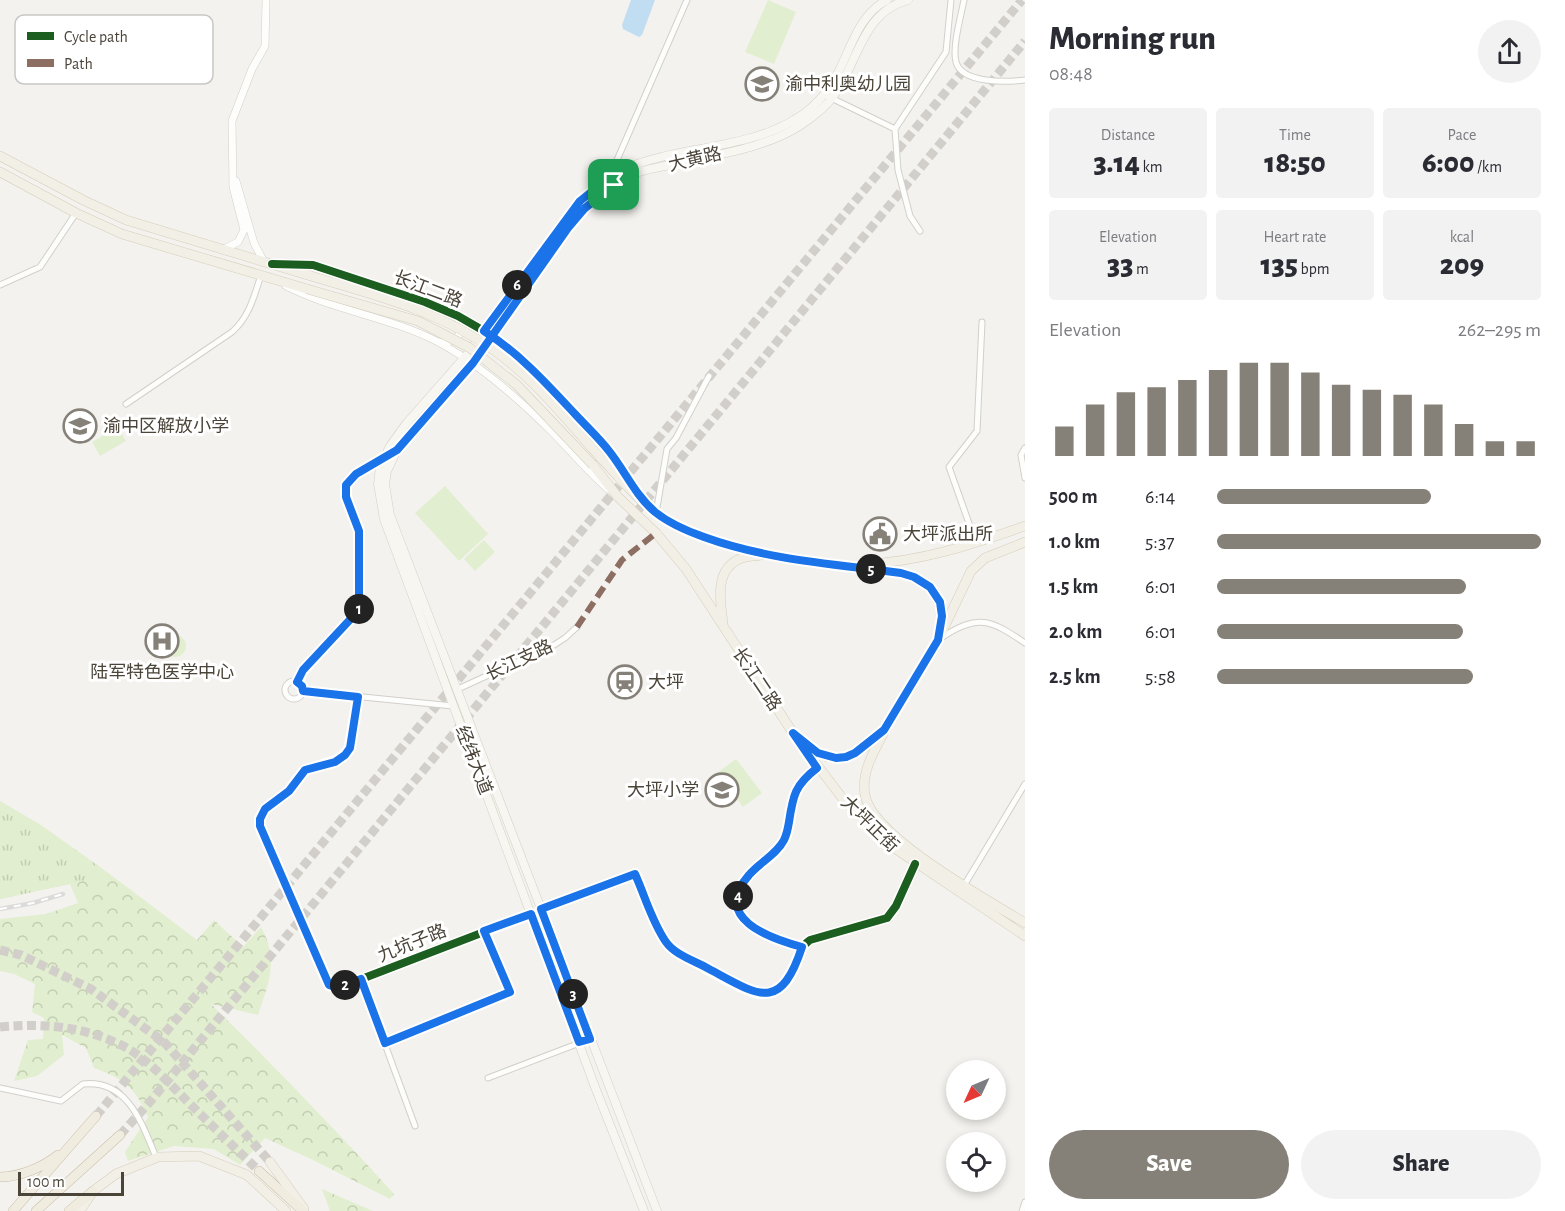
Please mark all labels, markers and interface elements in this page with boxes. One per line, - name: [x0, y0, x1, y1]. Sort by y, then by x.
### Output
- legend: [15, 15, 213, 84]
- button: share: [1478, 20, 1541, 83]
- text: Morning run: [1049, 23, 1216, 56]
- text: Cycle path: [64, 29, 128, 46]
- text: Path: [64, 56, 93, 72]
- text: 08:48: [1049, 64, 1093, 84]
- school or university icon: 渝中利奥幼儿园: [744, 66, 780, 102]
- place label: 渝中利奥幼儿园: [785, 74, 911, 94]
- text: Distance: [1101, 127, 1155, 143]
- text: Time: [1279, 127, 1311, 143]
- text: Pace: [1448, 127, 1476, 143]
- street label: 大黄路: [666, 143, 724, 175]
- text: 3.14: [1093, 148, 1140, 178]
- text: 18:50: [1264, 148, 1326, 178]
- text: 6:00: [1422, 148, 1475, 178]
- pin: [588, 159, 639, 210]
- text: km: [1140, 159, 1163, 175]
- text: /km: [1475, 159, 1502, 175]
- icon: arrive: [597, 168, 630, 201]
- text: Elevation: [1099, 229, 1157, 245]
- text: Heart rate: [1264, 229, 1326, 245]
- text: kcal: [1450, 229, 1474, 245]
- text: 33: [1107, 250, 1133, 280]
- text: 135: [1260, 250, 1298, 280]
- text: 209: [1440, 250, 1484, 280]
- text: m: [1133, 261, 1149, 277]
- text: bpm: [1298, 261, 1330, 277]
- street label: 长江二路: [391, 267, 465, 311]
- pin: 6: [502, 270, 532, 300]
- text: 6: [513, 277, 521, 293]
- text: Elevation: [1049, 320, 1121, 340]
- text: 262–295 m: [1458, 320, 1541, 340]
- school or university icon: 渝中区解放小学: [62, 408, 98, 444]
- place label: 渝中区解放小学: [103, 416, 229, 436]
- text: 500 m: [1049, 487, 1098, 507]
- text: 6:14: [1145, 487, 1175, 507]
- public building icon: 大坪派出所: [862, 516, 898, 552]
- place label: 大坪派出所: [903, 524, 993, 544]
- text: 1.0 km: [1049, 532, 1100, 552]
- text: 5:37: [1145, 532, 1175, 552]
- pin: 5: [856, 554, 886, 584]
- text: 5: [868, 561, 874, 577]
- text: 1.5 km: [1049, 577, 1098, 597]
- text: 6:01: [1145, 577, 1176, 597]
- pin: 1: [344, 594, 374, 624]
- text: 1: [356, 601, 362, 617]
- text: 2.0 km: [1049, 622, 1102, 642]
- text: 6:01: [1145, 622, 1176, 642]
- hospital icon: 陆军特色医学中心: [144, 623, 180, 659]
- street label: 长江支路: [482, 636, 556, 684]
- street label: 长江二路: [729, 644, 785, 714]
- place label: 陆军特色医学中心: [90, 662, 234, 682]
- station icon: 大坪: [607, 664, 643, 700]
- text: 2.5 km: [1049, 667, 1101, 687]
- text: 5:58: [1145, 667, 1176, 687]
- place label: 大坪: [648, 672, 684, 692]
- street label: 经纬大道: [452, 723, 496, 797]
- school or university icon: 大坪小学: [704, 772, 740, 808]
- place label: 大坪小学: [627, 780, 699, 800]
- street label: 大坪正街: [837, 792, 903, 856]
- pin: 4: [723, 881, 753, 911]
- text: 4: [734, 888, 742, 904]
- street label: 九坑子路: [375, 920, 449, 966]
- pin: 2: [330, 970, 360, 1000]
- text: 2: [341, 977, 349, 993]
- pin: 3: [558, 979, 588, 1009]
- text: 3: [570, 986, 576, 1002]
- north arrow: [946, 1060, 1006, 1120]
- map controls: [946, 1060, 1006, 1192]
- button: Save: [1049, 1130, 1289, 1199]
- button: Share: [1301, 1130, 1541, 1199]
- button: locate: [946, 1132, 1006, 1192]
- scale bar: [18, 1169, 124, 1196]
- text: 100 m: [27, 1174, 65, 1190]

